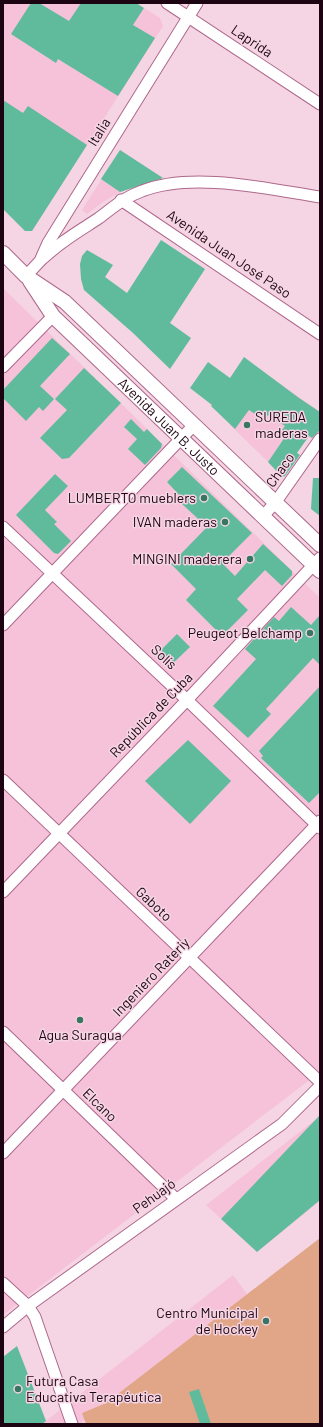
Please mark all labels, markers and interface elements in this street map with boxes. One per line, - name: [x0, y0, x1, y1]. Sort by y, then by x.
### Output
- street label: Laprida: [228, 21, 276, 61]
- street label: Italia: [83, 115, 114, 149]
- street label: Avenida Juan José Paso: [164, 206, 295, 302]
- street label: Avenida Juan B. Justo: [115, 374, 223, 479]
- place label: SUREDA maderas: [255, 408, 308, 441]
- marker: SUREDA maderas: [242, 420, 252, 430]
- street label: Chaco: [262, 449, 297, 490]
- place label: LUMBERTO mueblers: [68, 489, 196, 506]
- marker: LUMBERTO mueblers: [199, 493, 209, 503]
- place label: IVAN maderas: [133, 513, 217, 530]
- marker: IVAN maderas: [220, 517, 230, 527]
- place label: MINGINI maderera: [132, 550, 242, 567]
- marker: MINGINI maderera: [245, 554, 255, 564]
- place label: Peugeot Belchamp: [188, 624, 302, 641]
- marker: Peugeot Belchamp: [305, 628, 315, 638]
- street label: Solís: [148, 641, 181, 673]
- street label: República de Cuba: [106, 669, 196, 761]
- street label: Gaboto: [133, 883, 176, 925]
- street label: Ingeniero Rateriy: [109, 933, 193, 1020]
- marker: Agua Suragua: [75, 1015, 85, 1025]
- place label: Agua Suragua: [38, 1026, 122, 1043]
- street label: Elcano: [80, 1084, 121, 1125]
- street label: Pehuajó: [129, 1174, 178, 1217]
- place label: Centro Municipal de Hockey: [156, 1304, 259, 1337]
- marker: Centro Municipal de Hockey: [261, 1316, 271, 1326]
- place label: Futura Casa Educativa Terapéutica: [26, 1372, 161, 1405]
- marker: Futura Casa Educativa Terapéutica: [13, 1384, 23, 1394]

